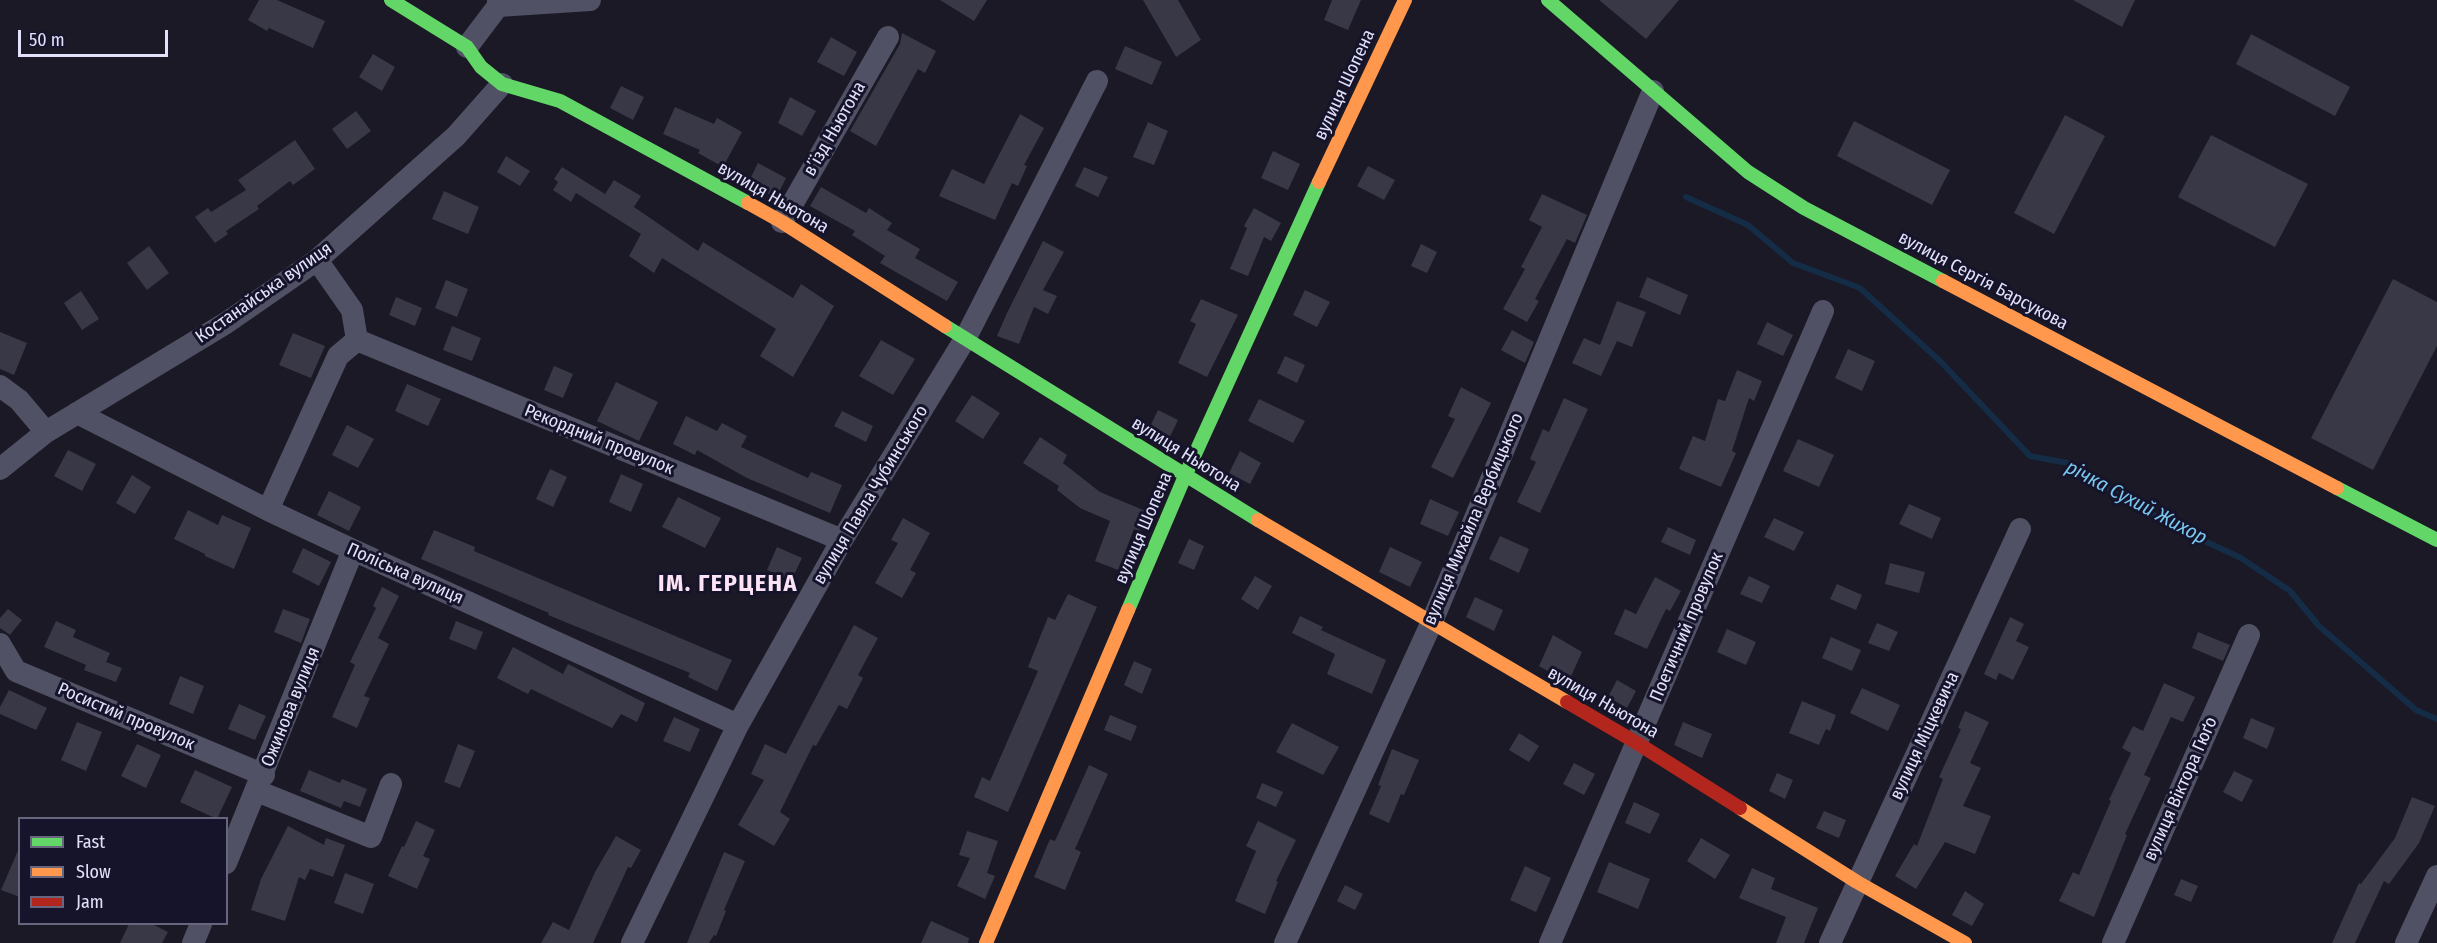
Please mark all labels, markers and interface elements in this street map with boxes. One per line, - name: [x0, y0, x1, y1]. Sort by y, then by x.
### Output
- scale bar: [21, 18, 171, 56]
- street label: вулиця Шопена: [1310, 26, 1380, 144]
- text: 50 m: [29, 29, 65, 51]
- street label: в’їзд Ньютона: [799, 78, 871, 180]
- street label: вулиця Ньютона: [714, 158, 832, 238]
- street label: вулиця Сергія Барсукова: [1894, 227, 2072, 335]
- street label: Костанайська вулиця: [192, 238, 336, 348]
- street label: Рекордний провулок: [521, 400, 677, 480]
- street label: вулиця Павла Чубинського: [809, 401, 933, 589]
- street label: вулиця Михайла Вербицького: [1420, 410, 1528, 628]
- street label: вулиця Ньютона: [1127, 413, 1245, 497]
- water label: річка Сухий Жихор: [2061, 456, 2211, 550]
- street label: вулиця Шопена: [1111, 469, 1177, 587]
- street label: Поліська вулиця: [343, 539, 467, 609]
- street label: Поетичний провулок: [1646, 549, 1728, 705]
- district label: ІМ. ГЕРЦЕНА: [658, 570, 798, 598]
- street label: Ожинова вулиця: [257, 644, 325, 770]
- street label: вулиця Ньютона: [1544, 663, 1662, 743]
- street label: вулиця Міцкевича: [1886, 669, 1964, 803]
- street label: Росистий провулок: [54, 678, 198, 756]
- street label: вулиця Віктора Гюґо: [2140, 714, 2222, 864]
- legend: [18, 817, 228, 925]
- text: Fast: [76, 831, 105, 853]
- text: Slow: [76, 861, 111, 883]
- text: Jam: [76, 891, 104, 913]

